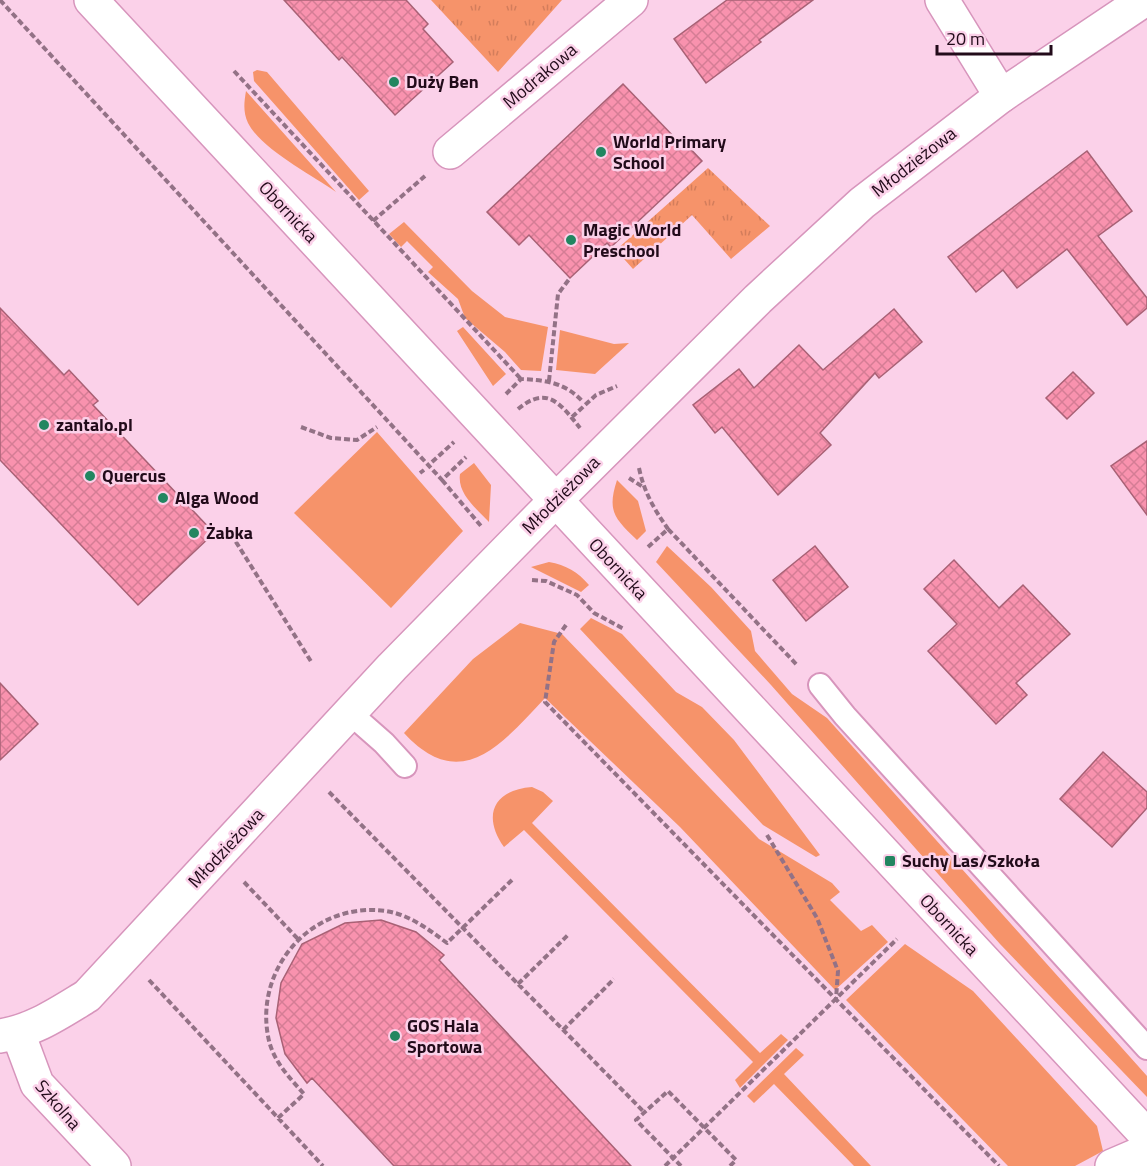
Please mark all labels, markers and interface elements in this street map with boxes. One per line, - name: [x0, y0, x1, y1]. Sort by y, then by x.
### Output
- scale bar: [937, 18, 1051, 56]
- text: 20 m: [946, 25, 985, 52]
- street label: Modrakowa: [497, 36, 583, 115]
- place label: Duży Ben: [406, 68, 479, 95]
- marker: Duży Ben: [387, 75, 401, 89]
- street label: Młodzieżowa: [866, 120, 962, 203]
- place label: World Primary School: [613, 128, 726, 176]
- marker: World Primary School: [594, 145, 608, 159]
- street label: Obornicka: [253, 175, 324, 249]
- place label: Magic World Preschool: [583, 216, 681, 264]
- marker: Magic World Preschool: [564, 233, 578, 247]
- place label: zantalo.pl: [56, 411, 133, 438]
- marker: zantalo.pl: [37, 418, 51, 432]
- street label: Młodzieżowa: [515, 449, 606, 540]
- place label: Quercus: [102, 462, 166, 489]
- marker: Quercus: [83, 469, 97, 483]
- place label: Alga Wood: [175, 484, 259, 511]
- marker: Alga Wood: [156, 491, 170, 505]
- place label: Żabka: [206, 519, 253, 546]
- marker: Żabka: [187, 526, 201, 540]
- street label: Obornicka: [583, 532, 654, 606]
- street label: Młodzieżowa: [181, 801, 270, 894]
- place label: Suchy Las/Szkoła: [902, 847, 1040, 874]
- marker: Suchy Las/Szkoła: [883, 854, 897, 868]
- street label: Obornicka: [914, 888, 985, 962]
- place label: GOS Hala Sportowa: [407, 1012, 482, 1060]
- marker: GOS Hala Sportowa: [388, 1029, 402, 1043]
- street label: Szkolna: [29, 1074, 88, 1136]

